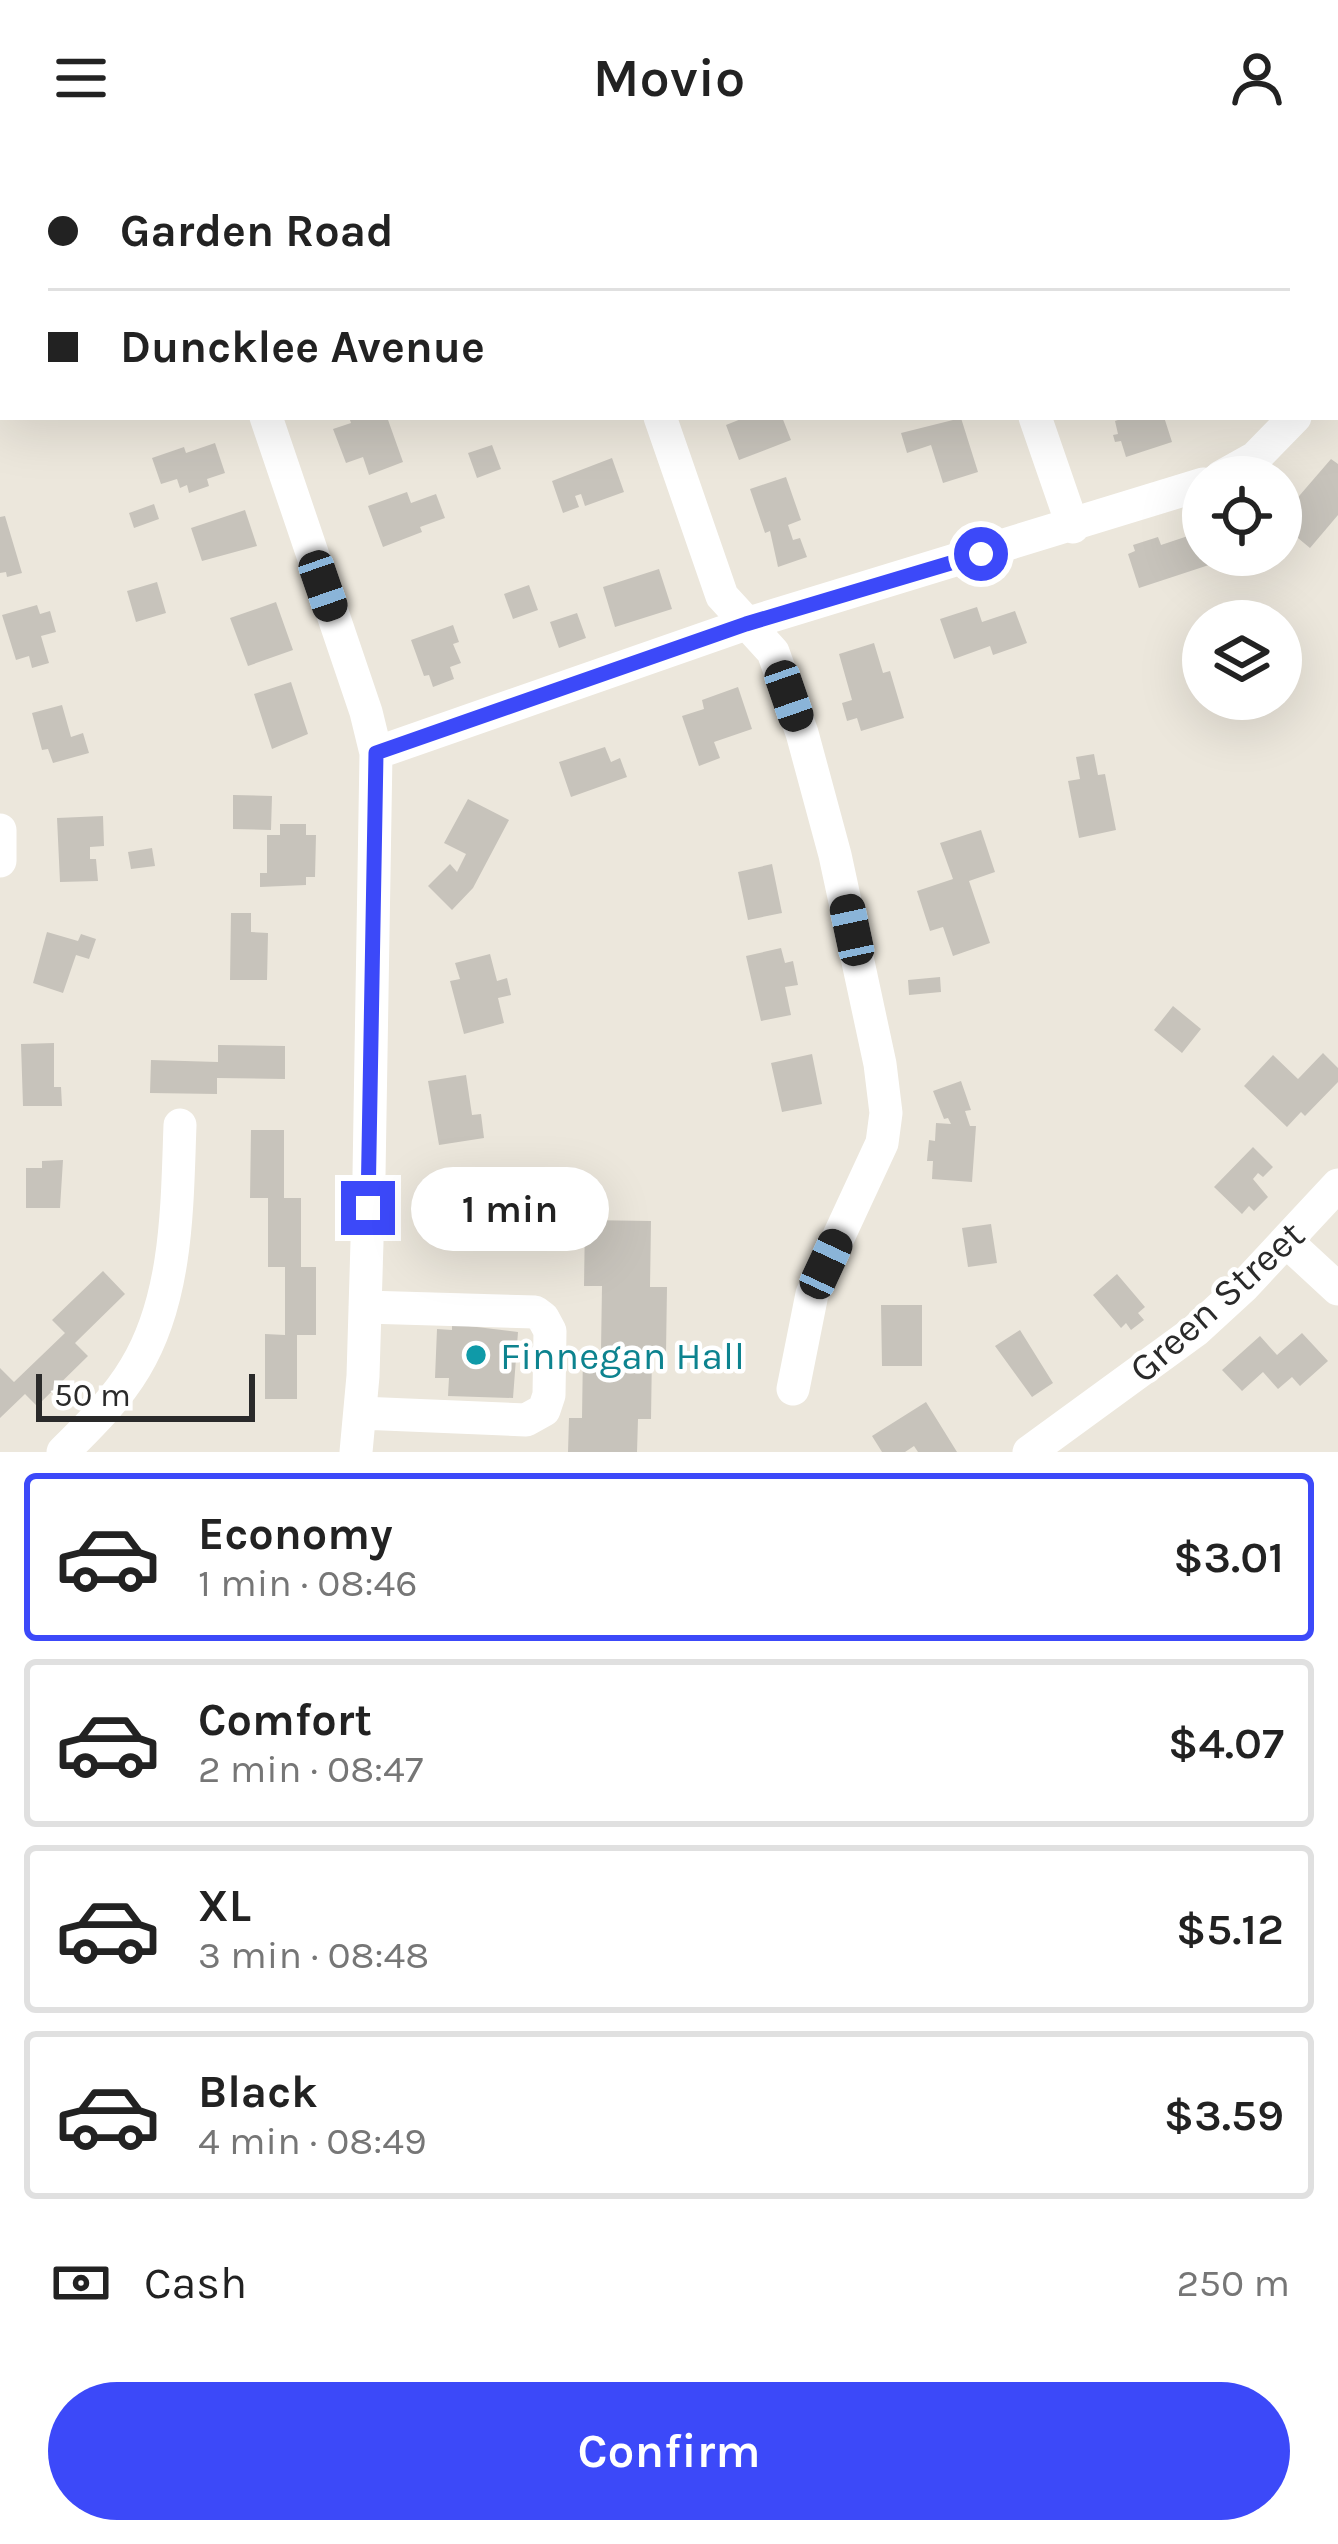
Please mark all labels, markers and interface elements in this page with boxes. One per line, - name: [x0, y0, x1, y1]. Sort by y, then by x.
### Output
- icon: menu: [48, 45, 114, 111]
- icon: person: [1224, 45, 1290, 111]
- text: Movio: [593, 46, 745, 110]
- text: Garden Road: [120, 205, 394, 257]
- text: Duncklee Avenue: [120, 321, 485, 373]
- map controls: [1182, 456, 1302, 720]
- button: locate: [1182, 456, 1302, 576]
- route start: [954, 527, 1008, 581]
- car: [294, 546, 352, 626]
- button: layers: [1182, 600, 1302, 720]
- car: [760, 656, 818, 736]
- car: [827, 891, 877, 969]
- callout: 1 min: [410, 1166, 608, 1250]
- route end: [341, 1181, 395, 1235]
- text: 1 min: [462, 1186, 558, 1232]
- street label: Green Street: [1120, 1211, 1313, 1392]
- car: [794, 1224, 858, 1304]
- place label: Finnegan Hall: [500, 1333, 745, 1379]
- marker: Finnegan Hall: [463, 1342, 489, 1368]
- scale bar: [36, 1368, 255, 1421]
- text: 50 m: [54, 1376, 131, 1414]
- icon: car: [54, 1503, 162, 1611]
- text: Economy: [198, 1508, 393, 1560]
- text: $3.01: [1173, 1531, 1284, 1583]
- text: 1 min · 08:46: [198, 1560, 418, 1606]
- icon: car: [54, 1689, 162, 1797]
- text: Comfort: [198, 1694, 372, 1746]
- text: $4.07: [1168, 1717, 1284, 1769]
- text: 2 min · 08:47: [198, 1746, 423, 1792]
- icon: car: [54, 1875, 162, 1983]
- text: XL: [198, 1880, 251, 1932]
- text: $5.12: [1176, 1903, 1284, 1955]
- text: 3 min · 08:48: [198, 1932, 429, 1978]
- icon: car: [54, 2061, 162, 2169]
- text: Black: [198, 2066, 318, 2118]
- text: $3.59: [1164, 2089, 1284, 2141]
- text: 4 min · 08:49: [198, 2118, 427, 2164]
- icon: cash: [48, 2250, 114, 2316]
- text: Cash: [144, 2257, 247, 2309]
- text: 250 m: [1176, 2260, 1290, 2306]
- button: Confirm: [48, 2382, 1290, 2520]

